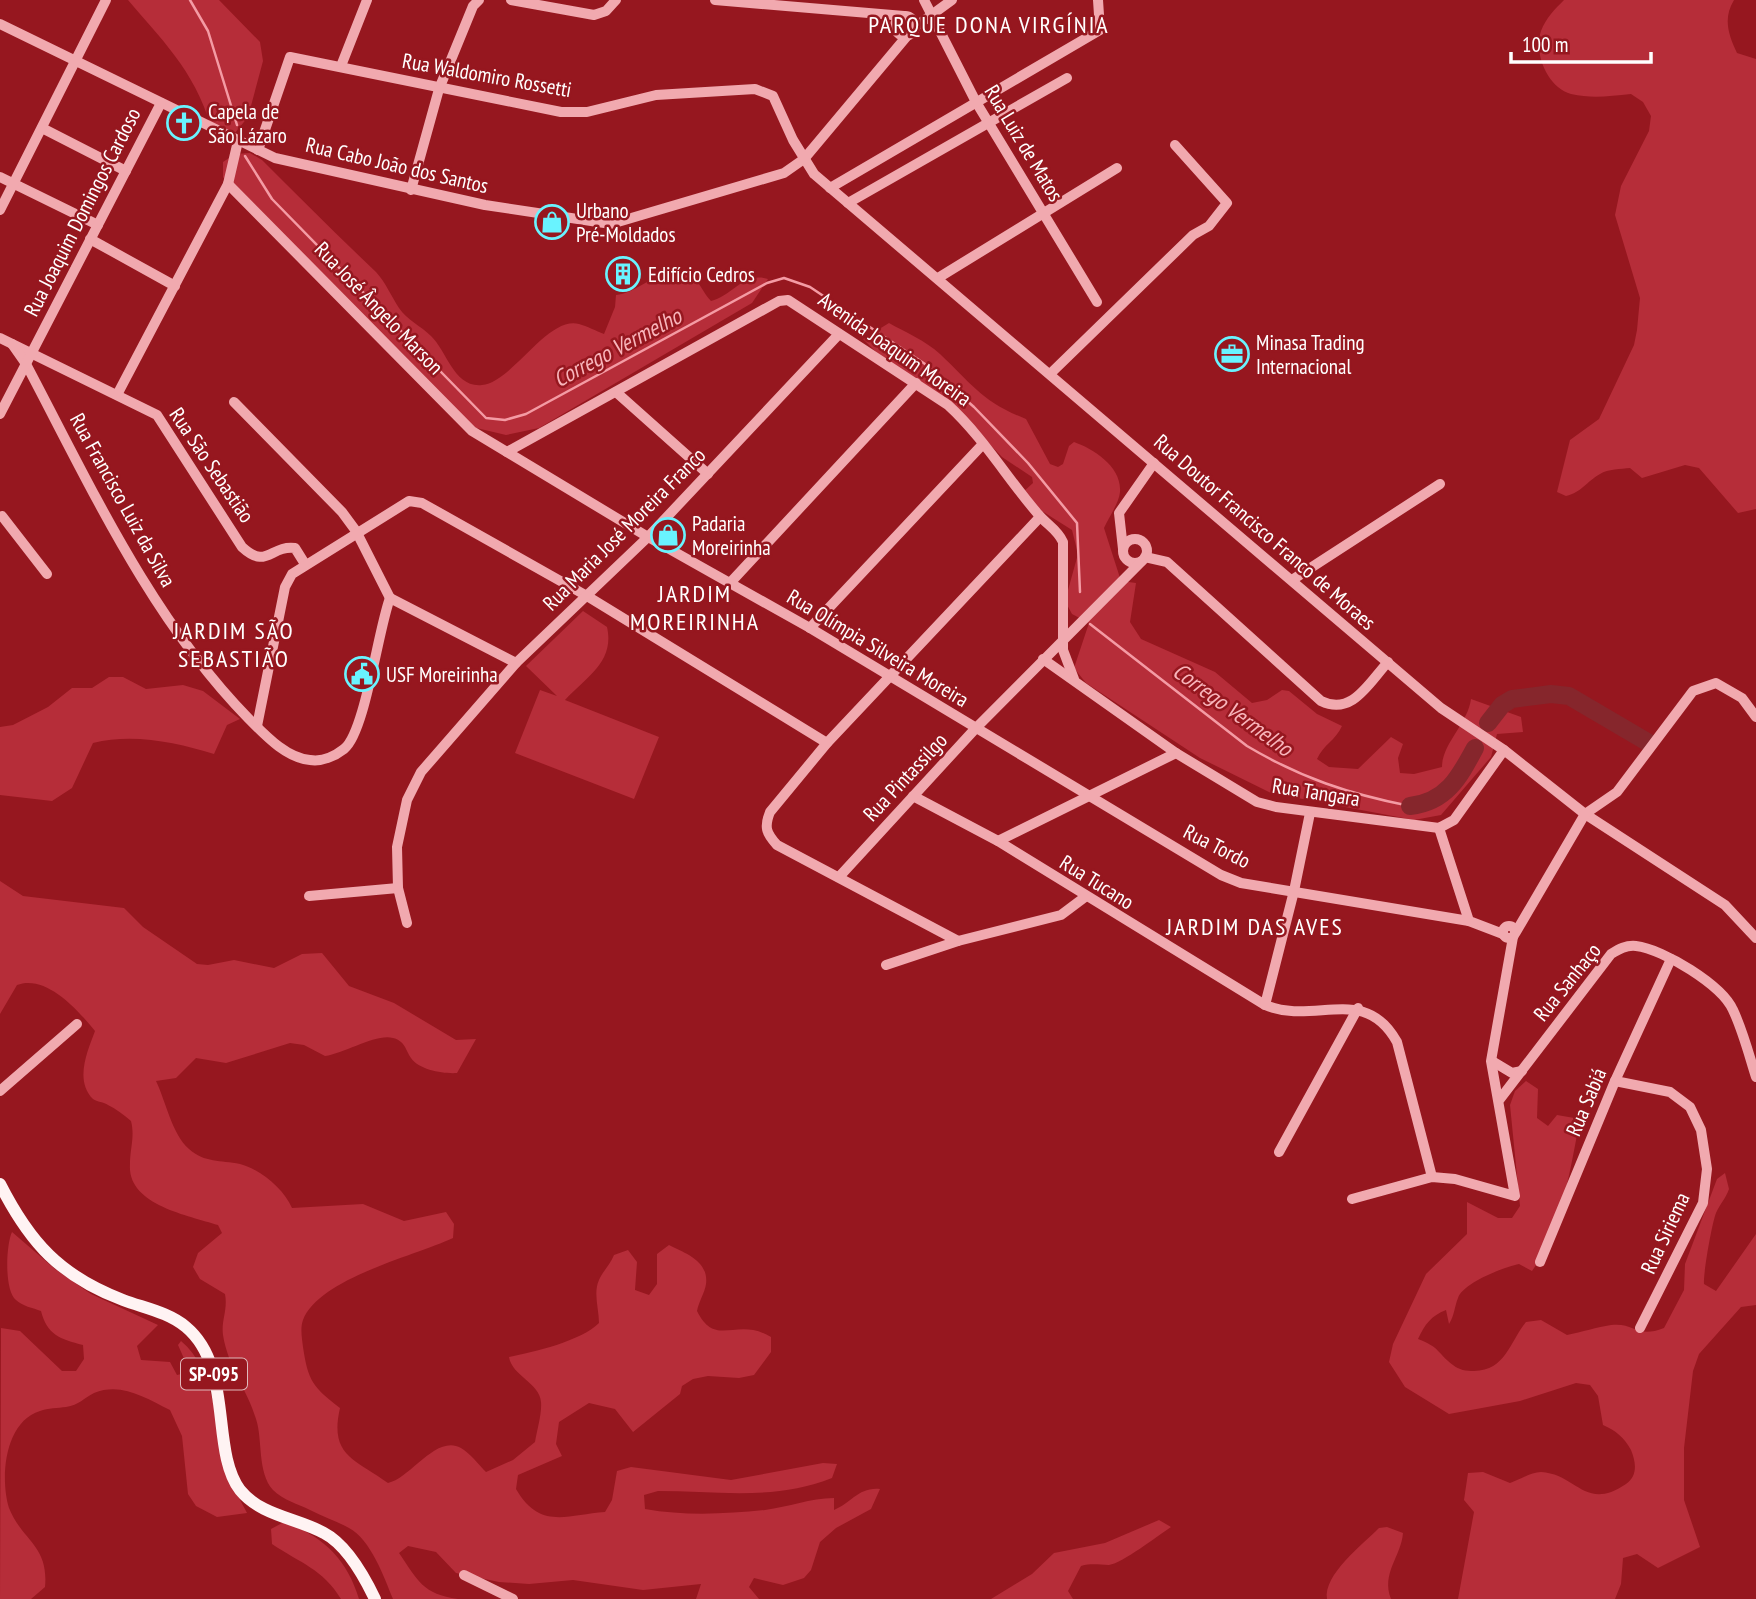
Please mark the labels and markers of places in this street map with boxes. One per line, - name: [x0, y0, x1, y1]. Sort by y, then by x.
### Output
- place label: Capela de São Lázaro: [208, 98, 287, 149]
- church icon: Capela de São Lázaro: [165, 104, 203, 142]
- place label: Urbano Pré-Moldados: [576, 197, 676, 248]
- shop icon: Urbano Pré-Moldados: [533, 203, 571, 241]
- building icon: Edifício Cedros: [604, 255, 642, 293]
- place label: Edifício Cedros: [648, 261, 755, 288]
- place label: Minasa Trading Internacional: [1256, 329, 1365, 380]
- office icon: Minasa Trading Internacional: [1213, 335, 1251, 373]
- place label: Padaria Moreirinha: [692, 510, 771, 561]
- shop icon: Padaria Moreirinha: [649, 516, 687, 554]
- public building icon: USF Moreirinha: [343, 655, 381, 693]
- place label: USF Moreirinha: [386, 661, 498, 688]

